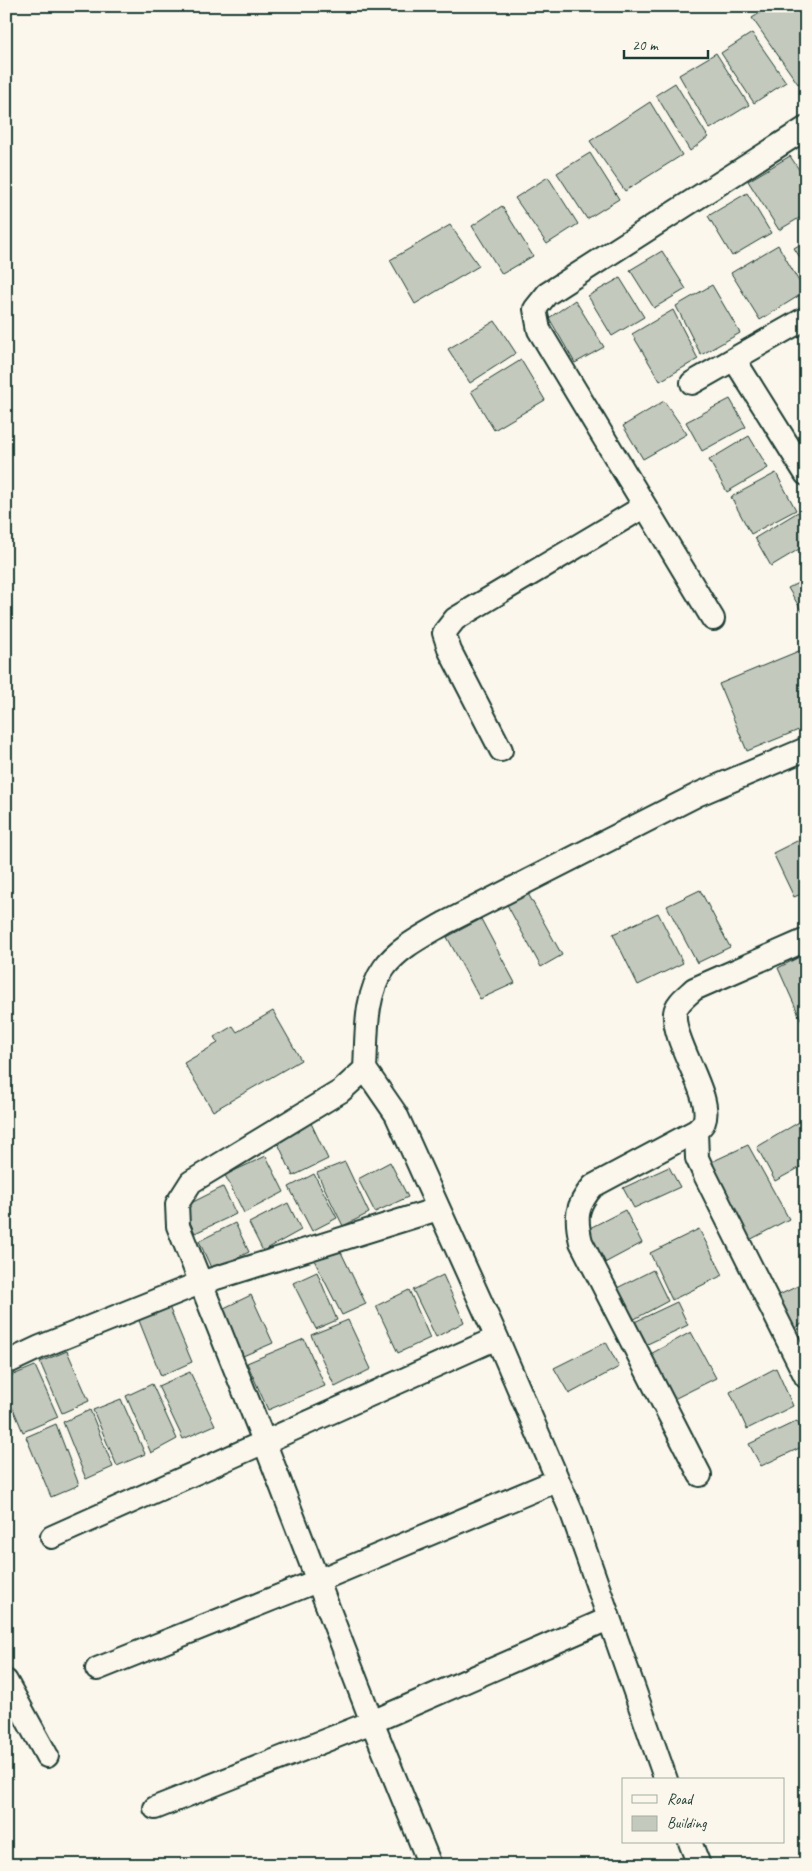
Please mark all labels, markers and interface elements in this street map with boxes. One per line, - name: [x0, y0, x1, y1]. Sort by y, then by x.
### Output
- scale bar: [624, 28, 708, 60]
- text: 20 m: [632, 36, 659, 55]
- legend: [622, 1778, 784, 1844]
- text: Road: [667, 1790, 694, 1809]
- text: Building: [667, 1814, 707, 1833]

